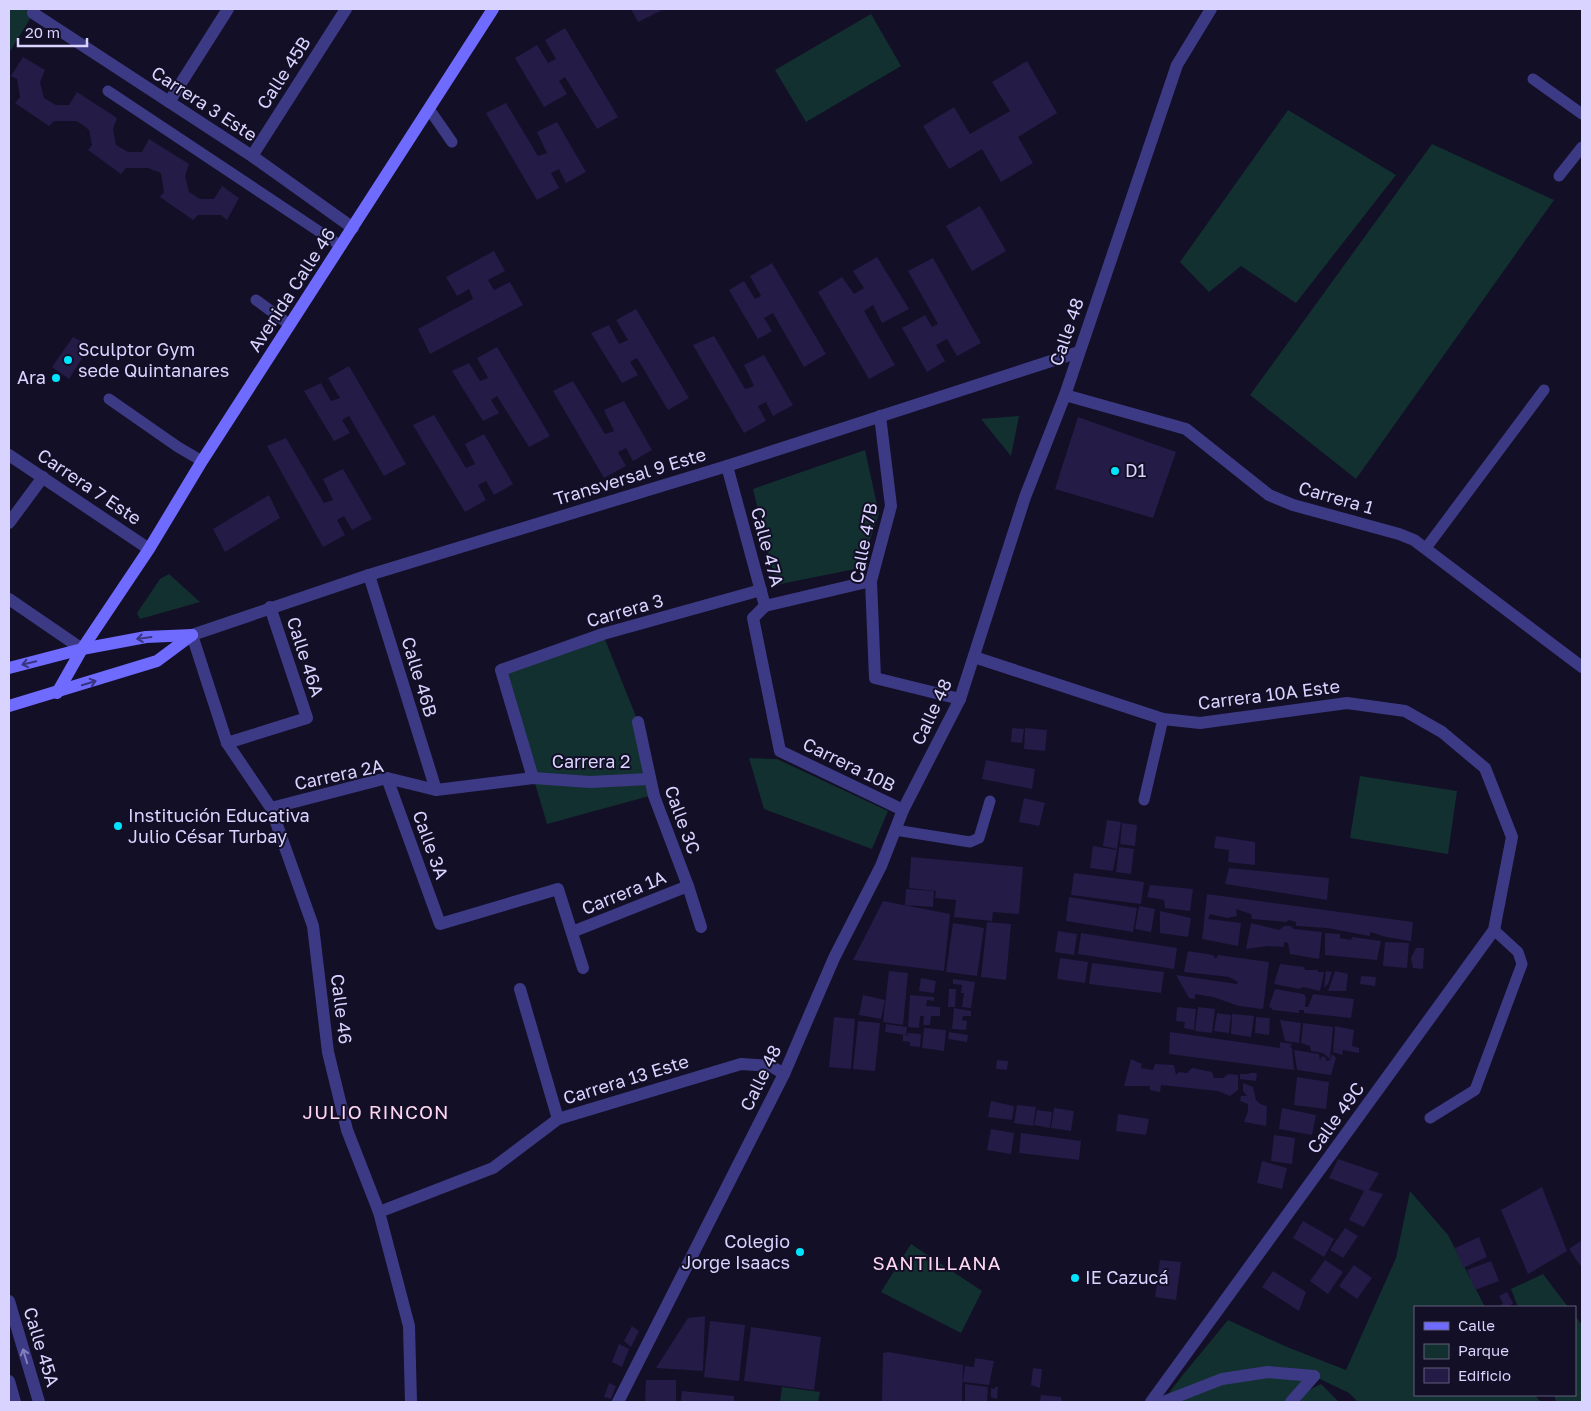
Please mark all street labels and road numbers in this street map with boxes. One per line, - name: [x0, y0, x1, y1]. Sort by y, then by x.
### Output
- street label: Calle 45B: [252, 32, 315, 113]
- street label: Carrera 3 Este: [148, 61, 261, 145]
- street label: Avenida Calle 46: [243, 223, 339, 356]
- street label: Calle 48: [1044, 295, 1088, 369]
- street label: Transversal 9 Este: [551, 442, 708, 510]
- street label: Carrera 7 Este: [33, 443, 146, 529]
- street label: Carrera 1: [1296, 476, 1377, 518]
- street label: Calle 47B: [844, 501, 882, 585]
- street label: Calle 47A: [747, 505, 789, 589]
- street label: Carrera 3: [584, 589, 666, 631]
- street label: Calle 46A: [283, 614, 329, 699]
- street label: Calle 46B: [397, 634, 443, 719]
- street label: Carrera 10A Este: [1197, 674, 1341, 714]
- street label: Calle 48: [906, 675, 956, 748]
- street label: Carrera 10B: [800, 732, 899, 796]
- street label: Carrera 2: [552, 750, 630, 772]
- street label: Carrera 2A: [292, 754, 385, 794]
- street label: Calle 3C: [660, 782, 705, 857]
- street label: Calle 3A: [408, 807, 453, 882]
- street label: Carrera 1A: [578, 865, 669, 919]
- street label: Calle 46: [327, 973, 357, 1045]
- street label: Calle 48: [735, 1041, 785, 1114]
- street label: Carrera 13 Este: [560, 1049, 691, 1109]
- street label: Calle 49C: [1302, 1077, 1368, 1157]
- street label: Calle 45A: [19, 1304, 64, 1389]

